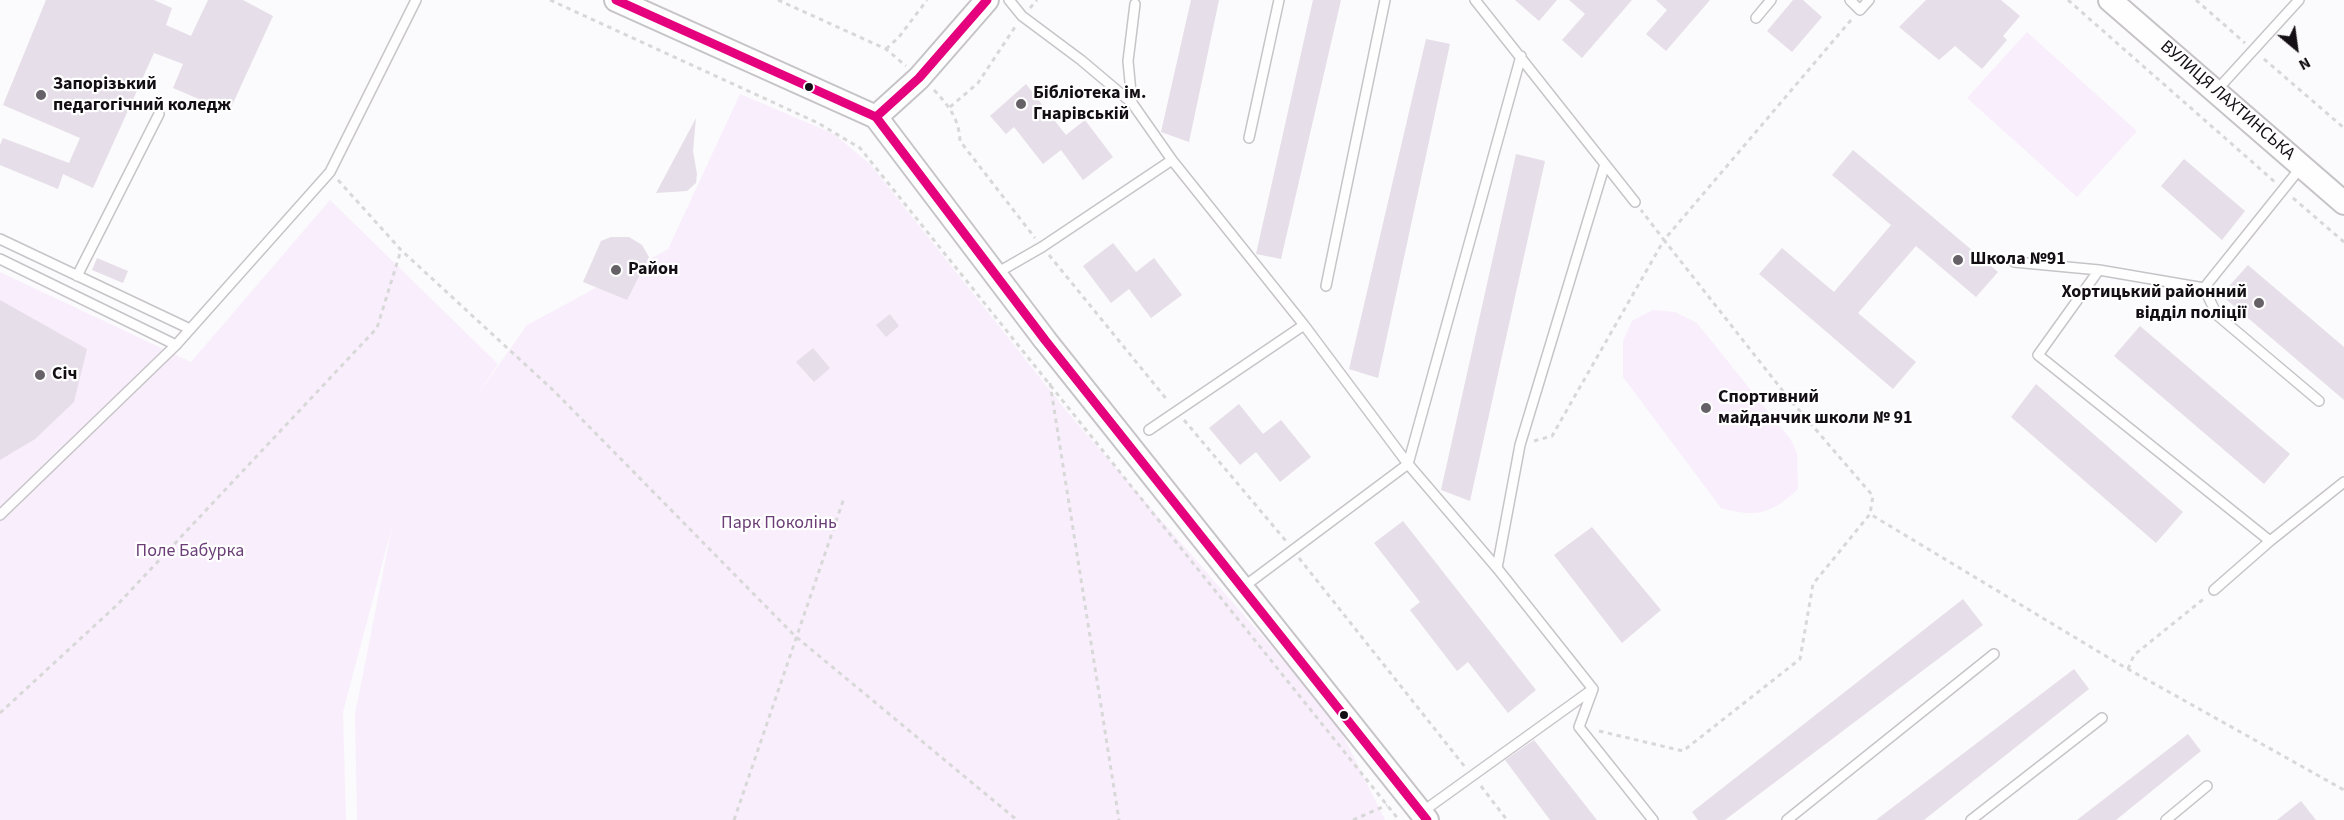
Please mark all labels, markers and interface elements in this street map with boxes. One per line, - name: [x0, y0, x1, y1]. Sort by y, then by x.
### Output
- north arrow: [2266, 18, 2326, 78]
- street label: ВУЛИЦЯ ЛАХТИНСЬКА: [2155, 37, 2299, 165]
- text: N: [2295, 52, 2315, 76]
- place label: Запорізький педагогічний коледж: [53, 74, 231, 116]
- unlabelled marker: [803, 81, 815, 93]
- place label: Бібліотека ім. Гнарівській: [1033, 83, 1146, 125]
- marker: Запорізький педагогічний коледж: [34, 88, 48, 102]
- marker: Бібліотека ім. Гнарівській: [1014, 97, 1028, 111]
- place label: Школа №91: [1970, 249, 2066, 271]
- marker: Школа №91: [1951, 253, 1965, 267]
- place label: Район: [628, 259, 679, 281]
- marker: Район: [609, 263, 623, 277]
- place label: Хортицький районний відділ поліції: [2061, 282, 2247, 324]
- marker: Хортицький районний відділ поліції: [2252, 296, 2266, 310]
- place label: Січ: [52, 364, 77, 386]
- marker: Січ: [33, 368, 47, 382]
- place label: Спортивний майданчик школи № 91: [1718, 387, 1913, 430]
- marker: Спортивний майданчик школи № 91: [1699, 401, 1713, 415]
- park label: Парк Поколінь: [721, 513, 837, 535]
- park label: Поле Бабурка: [136, 541, 244, 563]
- unlabelled marker: [1338, 709, 1350, 721]

